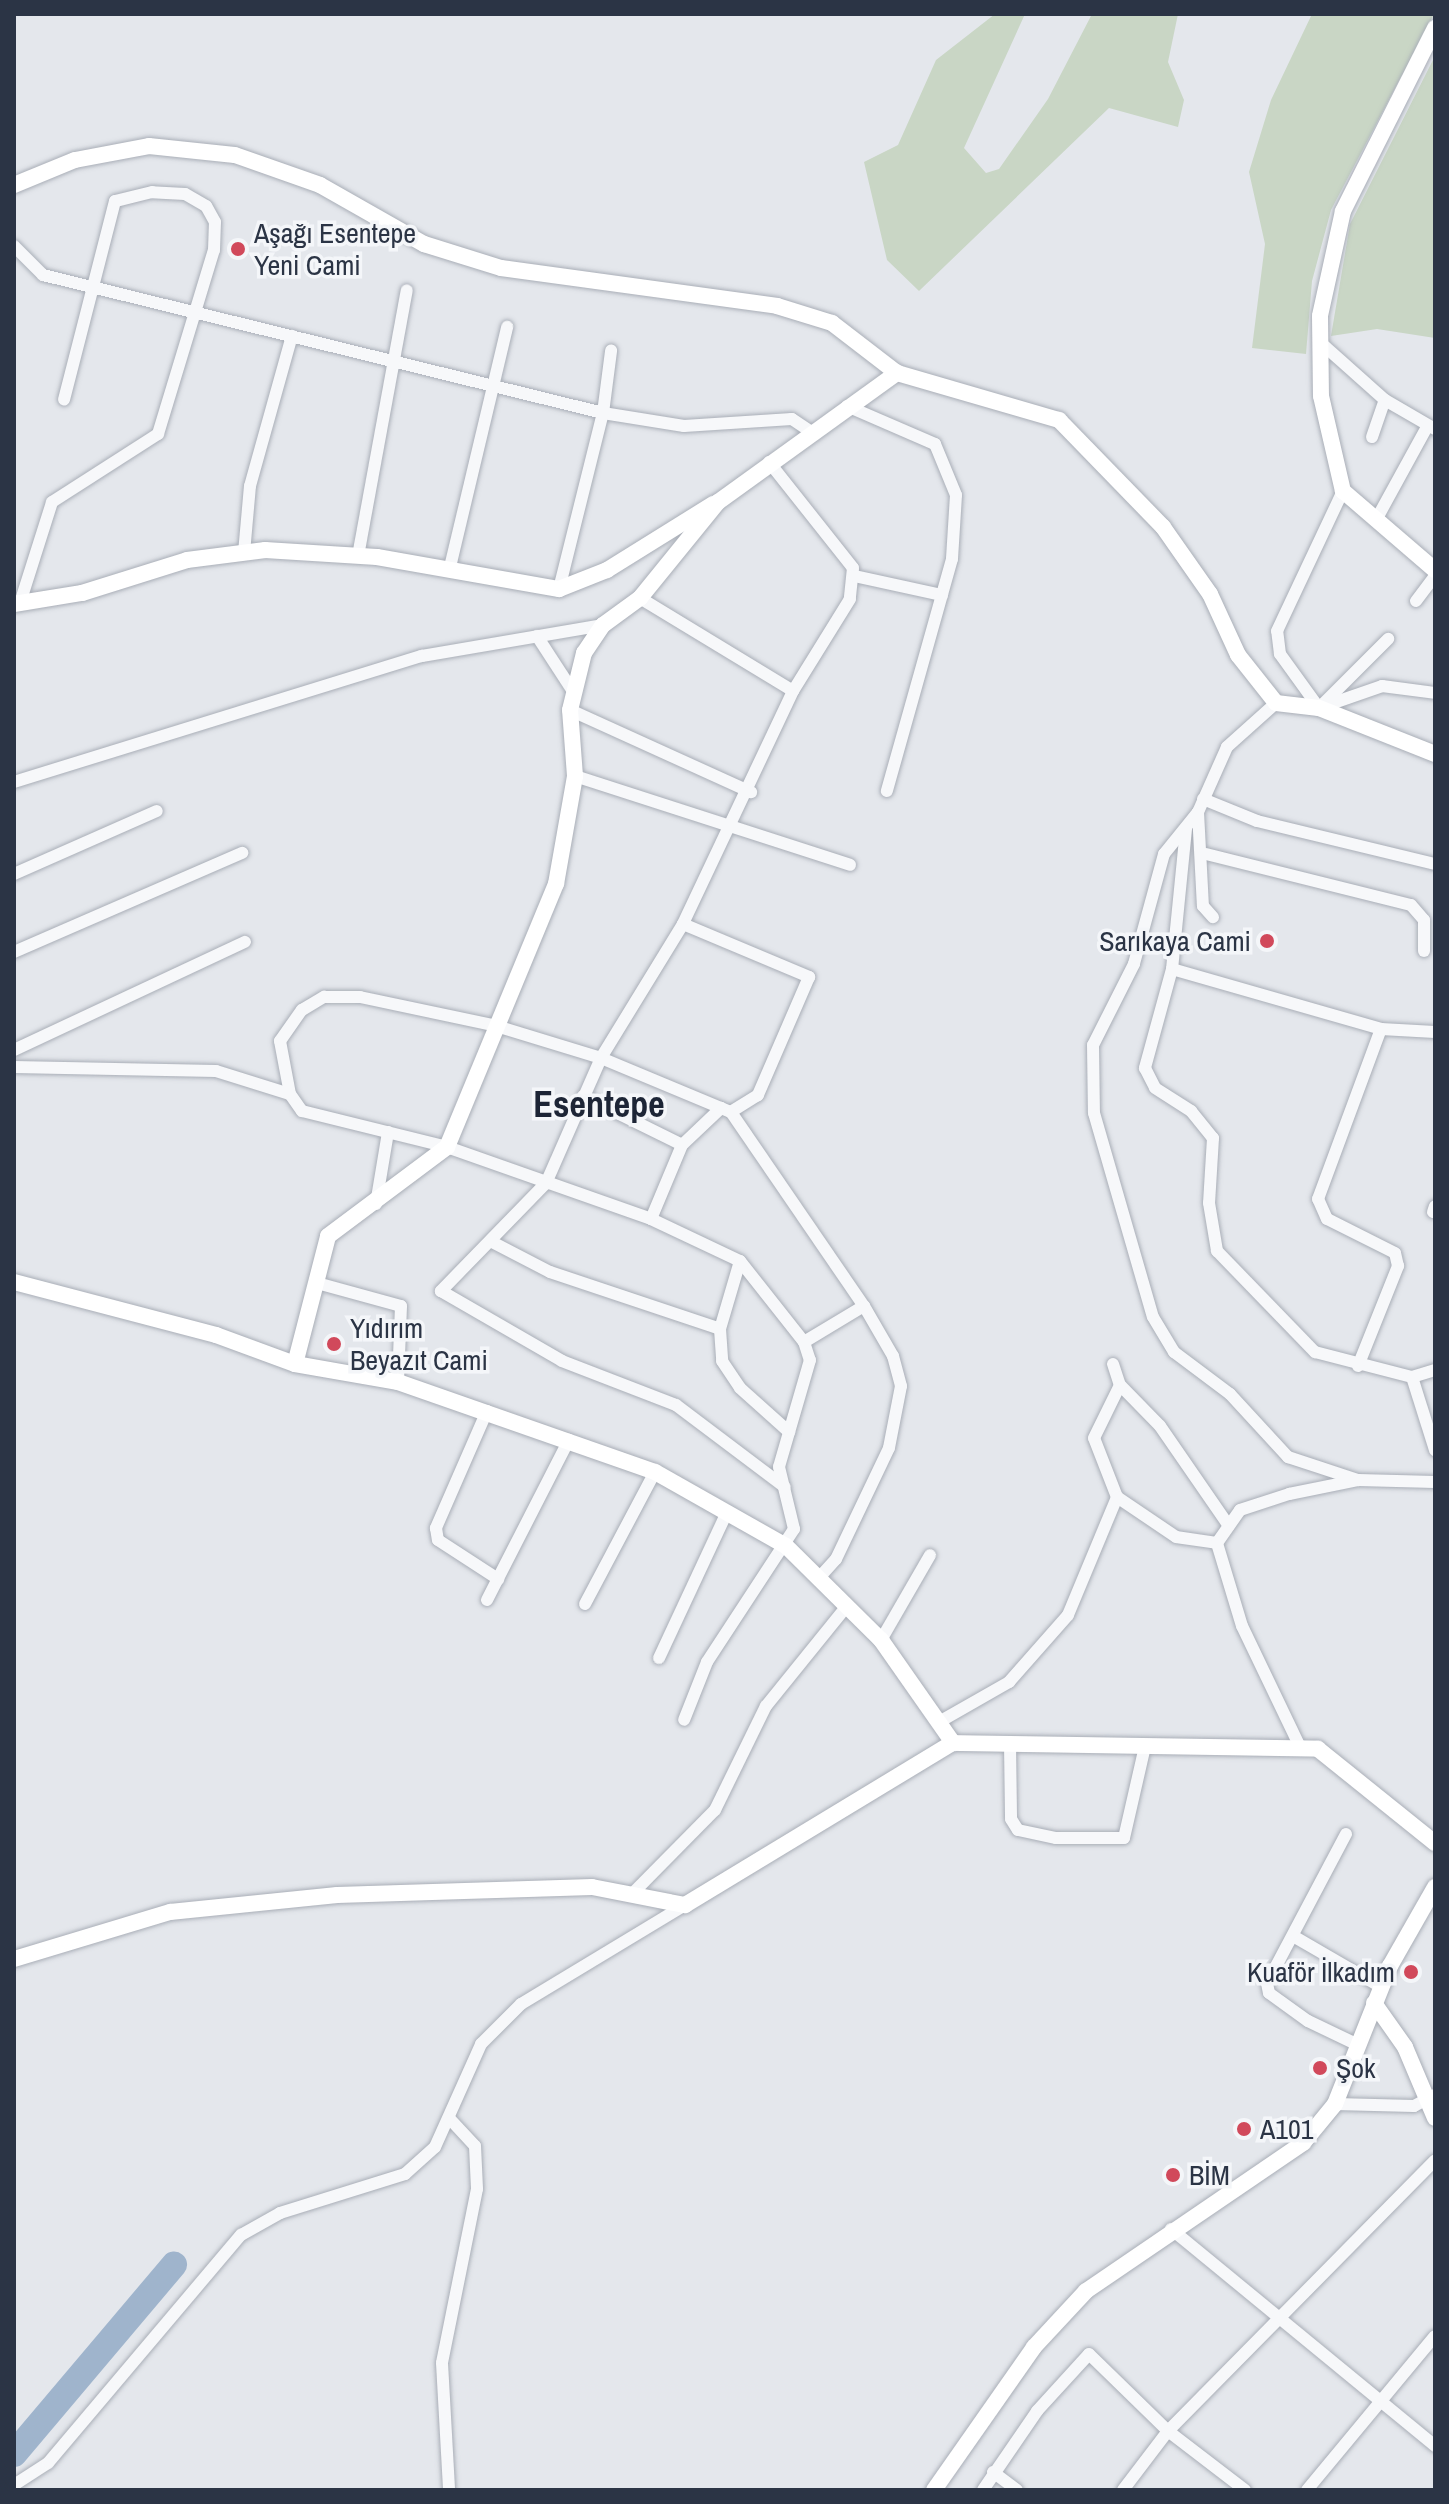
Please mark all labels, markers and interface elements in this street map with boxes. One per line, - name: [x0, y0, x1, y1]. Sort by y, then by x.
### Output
- place label: Aşağı Esentepe Yeni Cami: [254, 216, 416, 282]
- marker: Aşağı Esentepe Yeni Cami: [229, 240, 247, 258]
- place label: Sarıkaya Cami: [1099, 924, 1251, 958]
- marker: Sarıkaya Cami: [1258, 932, 1276, 950]
- district label: Esentepe: [533, 1083, 665, 1127]
- place label: Yıdırım Beyazıt Cami: [350, 1311, 488, 1377]
- marker: Yıdırım Beyazıt Cami: [325, 1335, 343, 1353]
- place label: Kuaför İlkadım: [1247, 1955, 1395, 1989]
- marker: Kuaför İlkadım: [1402, 1963, 1420, 1981]
- place label: Şok: [1336, 2051, 1376, 2085]
- marker: Şok: [1311, 2059, 1329, 2077]
- place label: A101: [1260, 2112, 1314, 2146]
- marker: A101: [1235, 2120, 1253, 2138]
- place label: BİM: [1189, 2158, 1230, 2192]
- marker: BİM: [1164, 2166, 1182, 2184]

